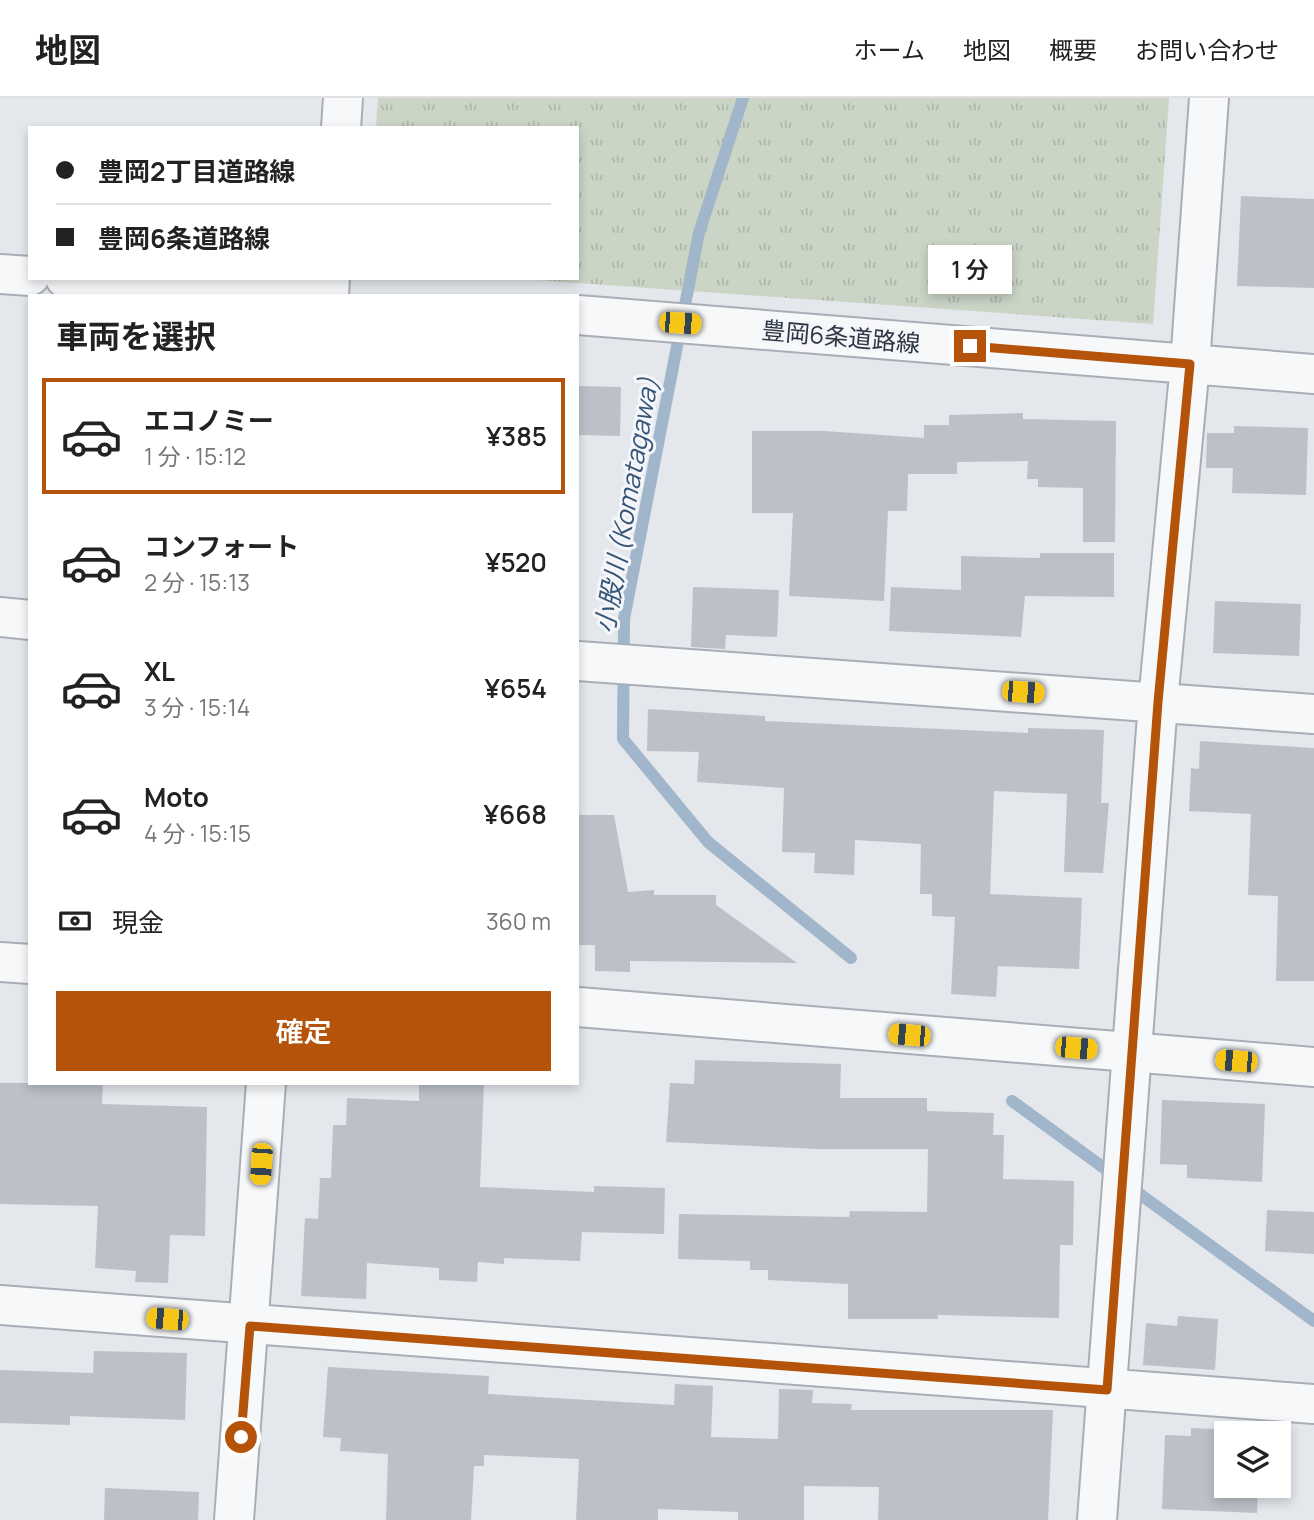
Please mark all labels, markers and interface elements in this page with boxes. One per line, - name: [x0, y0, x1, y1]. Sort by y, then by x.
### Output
- text: 地図: [35, 27, 101, 72]
- text: ホーム: [854, 33, 925, 66]
- text: 地図: [963, 33, 1011, 66]
- text: 概要: [1049, 33, 1097, 66]
- text: お問い合わせ: [1135, 33, 1279, 66]
- text: 豊岡2丁目道路線: [98, 153, 295, 189]
- text: 豊岡6条道路線: [98, 220, 270, 256]
- callout: 1 分: [928, 244, 1012, 294]
- text: 1 分: [951, 253, 989, 285]
- car: [659, 311, 702, 335]
- street label: 豊岡6条道路線: [760, 313, 922, 359]
- text: 車両を選択: [56, 314, 216, 358]
- route end: [954, 330, 986, 362]
- water label: 小股川 (Komatagawa): [586, 374, 666, 636]
- text: エコノミー: [144, 402, 274, 438]
- icon: car: [60, 405, 123, 468]
- text: ¥385: [486, 418, 547, 454]
- text: 1 分 · 15:12: [144, 440, 246, 472]
- text: コンフォート: [144, 528, 299, 564]
- icon: car: [60, 531, 123, 594]
- text: ¥520: [485, 544, 547, 580]
- text: 2 分 · 15:13: [144, 566, 250, 598]
- text: XL: [144, 653, 175, 689]
- icon: car: [60, 657, 123, 720]
- text: ¥654: [485, 670, 547, 706]
- car: [1002, 680, 1045, 704]
- text: 3 分 · 15:14: [144, 691, 250, 723]
- text: Moto: [144, 779, 209, 815]
- icon: car: [60, 783, 123, 846]
- text: ¥668: [484, 796, 547, 832]
- text: 4 分 · 15:15: [144, 817, 251, 849]
- icon: cash: [56, 902, 94, 940]
- text: 現金: [112, 904, 164, 940]
- text: 360 m: [486, 905, 551, 937]
- button: 確定: [56, 991, 551, 1071]
- car: [888, 1023, 931, 1047]
- car: [1055, 1036, 1098, 1060]
- car: [1215, 1049, 1258, 1073]
- car: [250, 1142, 273, 1186]
- car: [146, 1307, 189, 1331]
- route start: [225, 1421, 257, 1453]
- map controls: [1214, 1421, 1291, 1498]
- button: layers: [1214, 1421, 1291, 1498]

